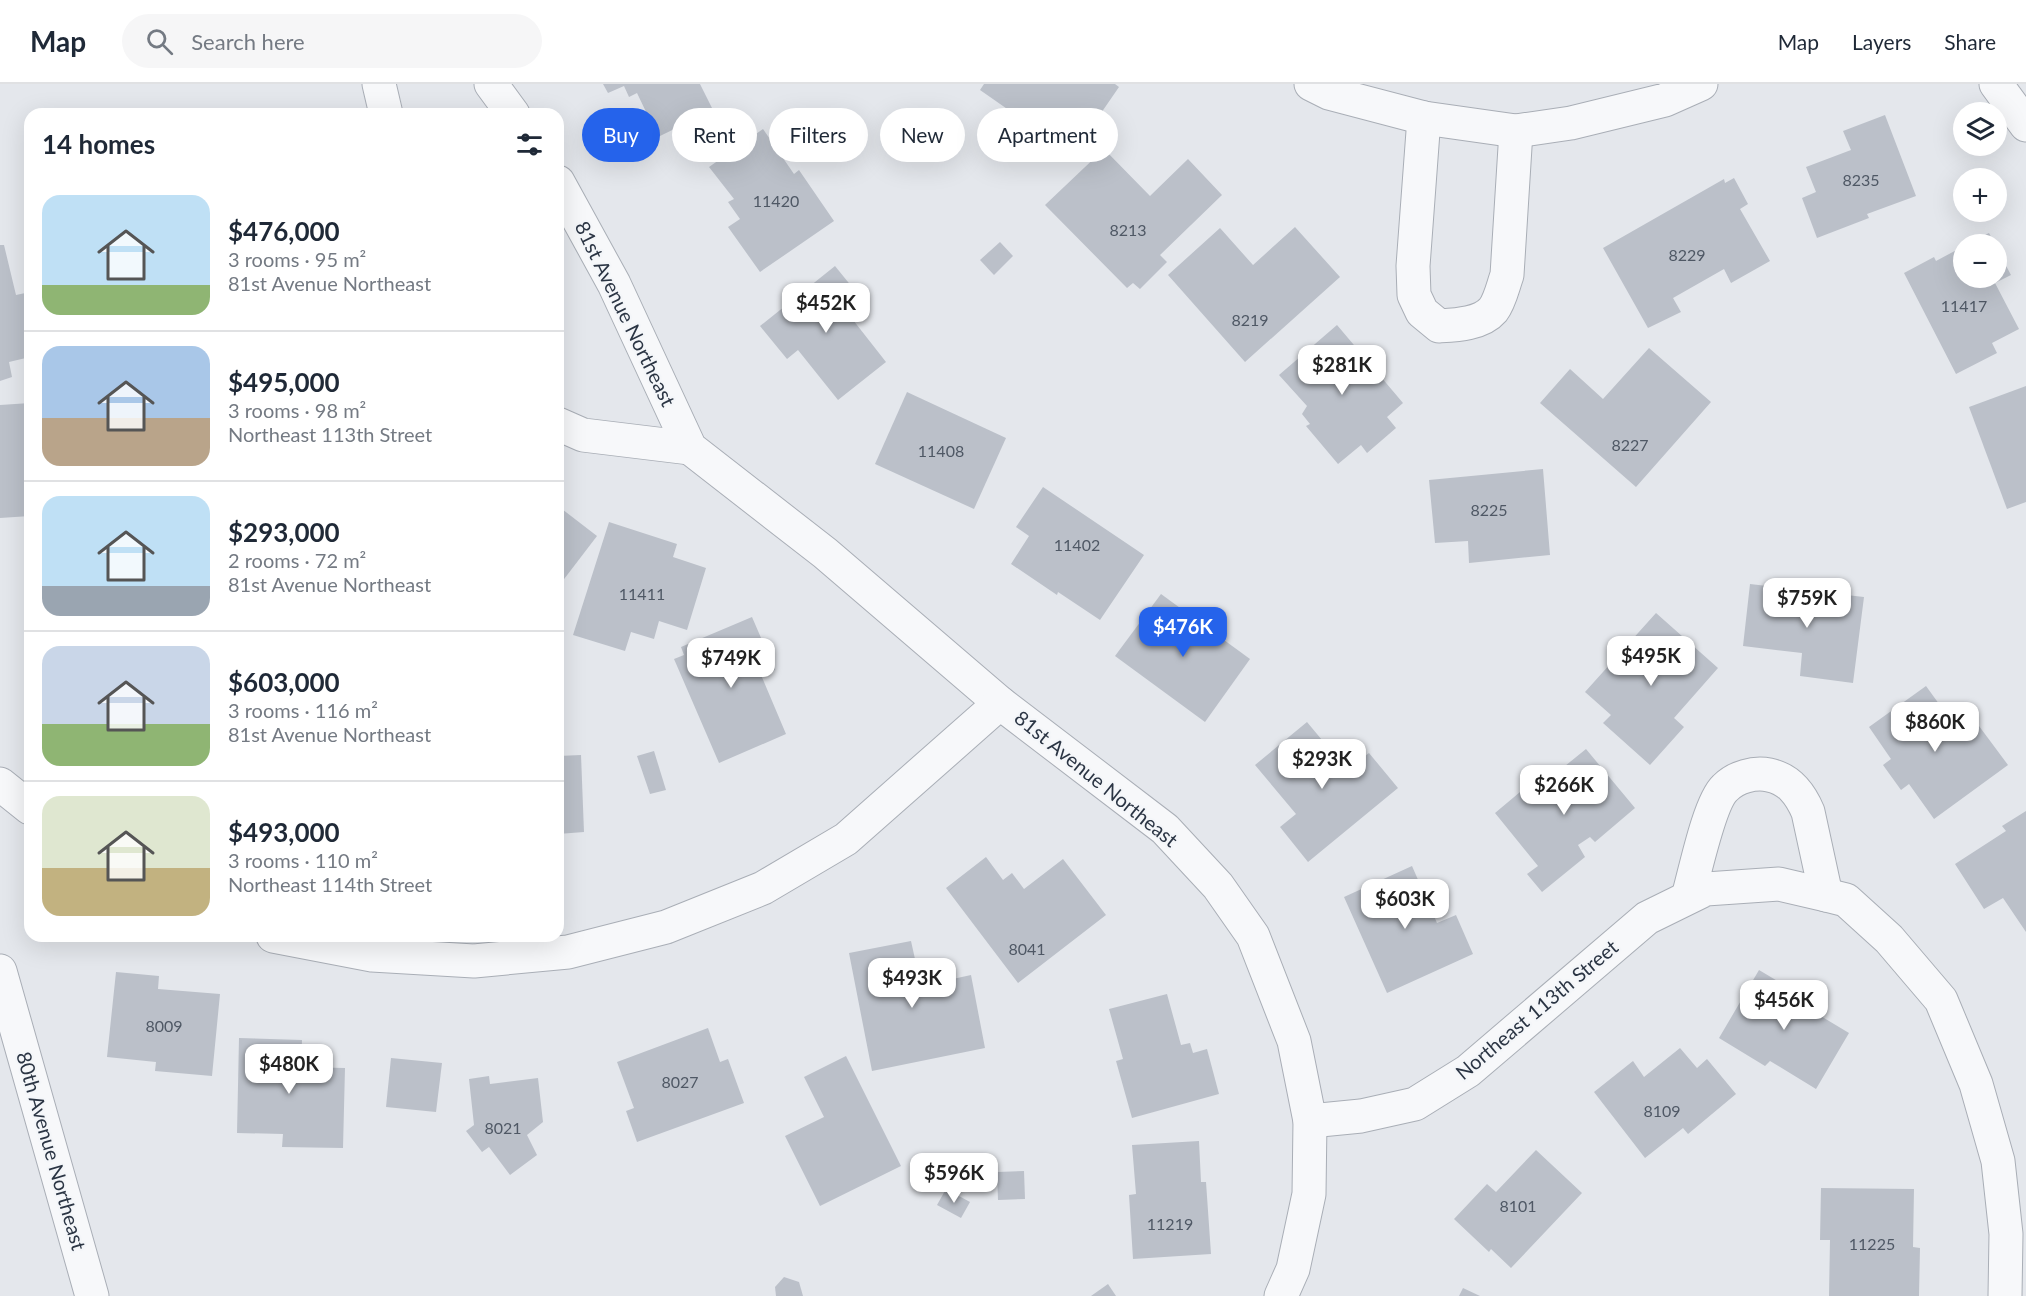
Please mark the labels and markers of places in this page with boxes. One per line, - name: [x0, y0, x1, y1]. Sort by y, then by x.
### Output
- pin: $452K: [784, 283, 868, 334]
- pin: $281K: [1300, 345, 1384, 396]
- pin: $759K: [1765, 578, 1849, 629]
- pin: $476K: [1141, 607, 1225, 658]
- pin: $495K: [1609, 636, 1693, 687]
- pin: $749K: [689, 638, 773, 689]
- pin: $860K: [1893, 702, 1977, 753]
- pin: $293K: [1280, 739, 1364, 790]
- pin: $266K: [1522, 765, 1606, 816]
- pin: $603K: [1363, 879, 1447, 930]
- pin: $493K: [870, 958, 954, 1009]
- pin: $456K: [1742, 980, 1826, 1031]
- pin: $480K: [247, 1044, 331, 1095]
- pin: $596K: [912, 1153, 996, 1204]

